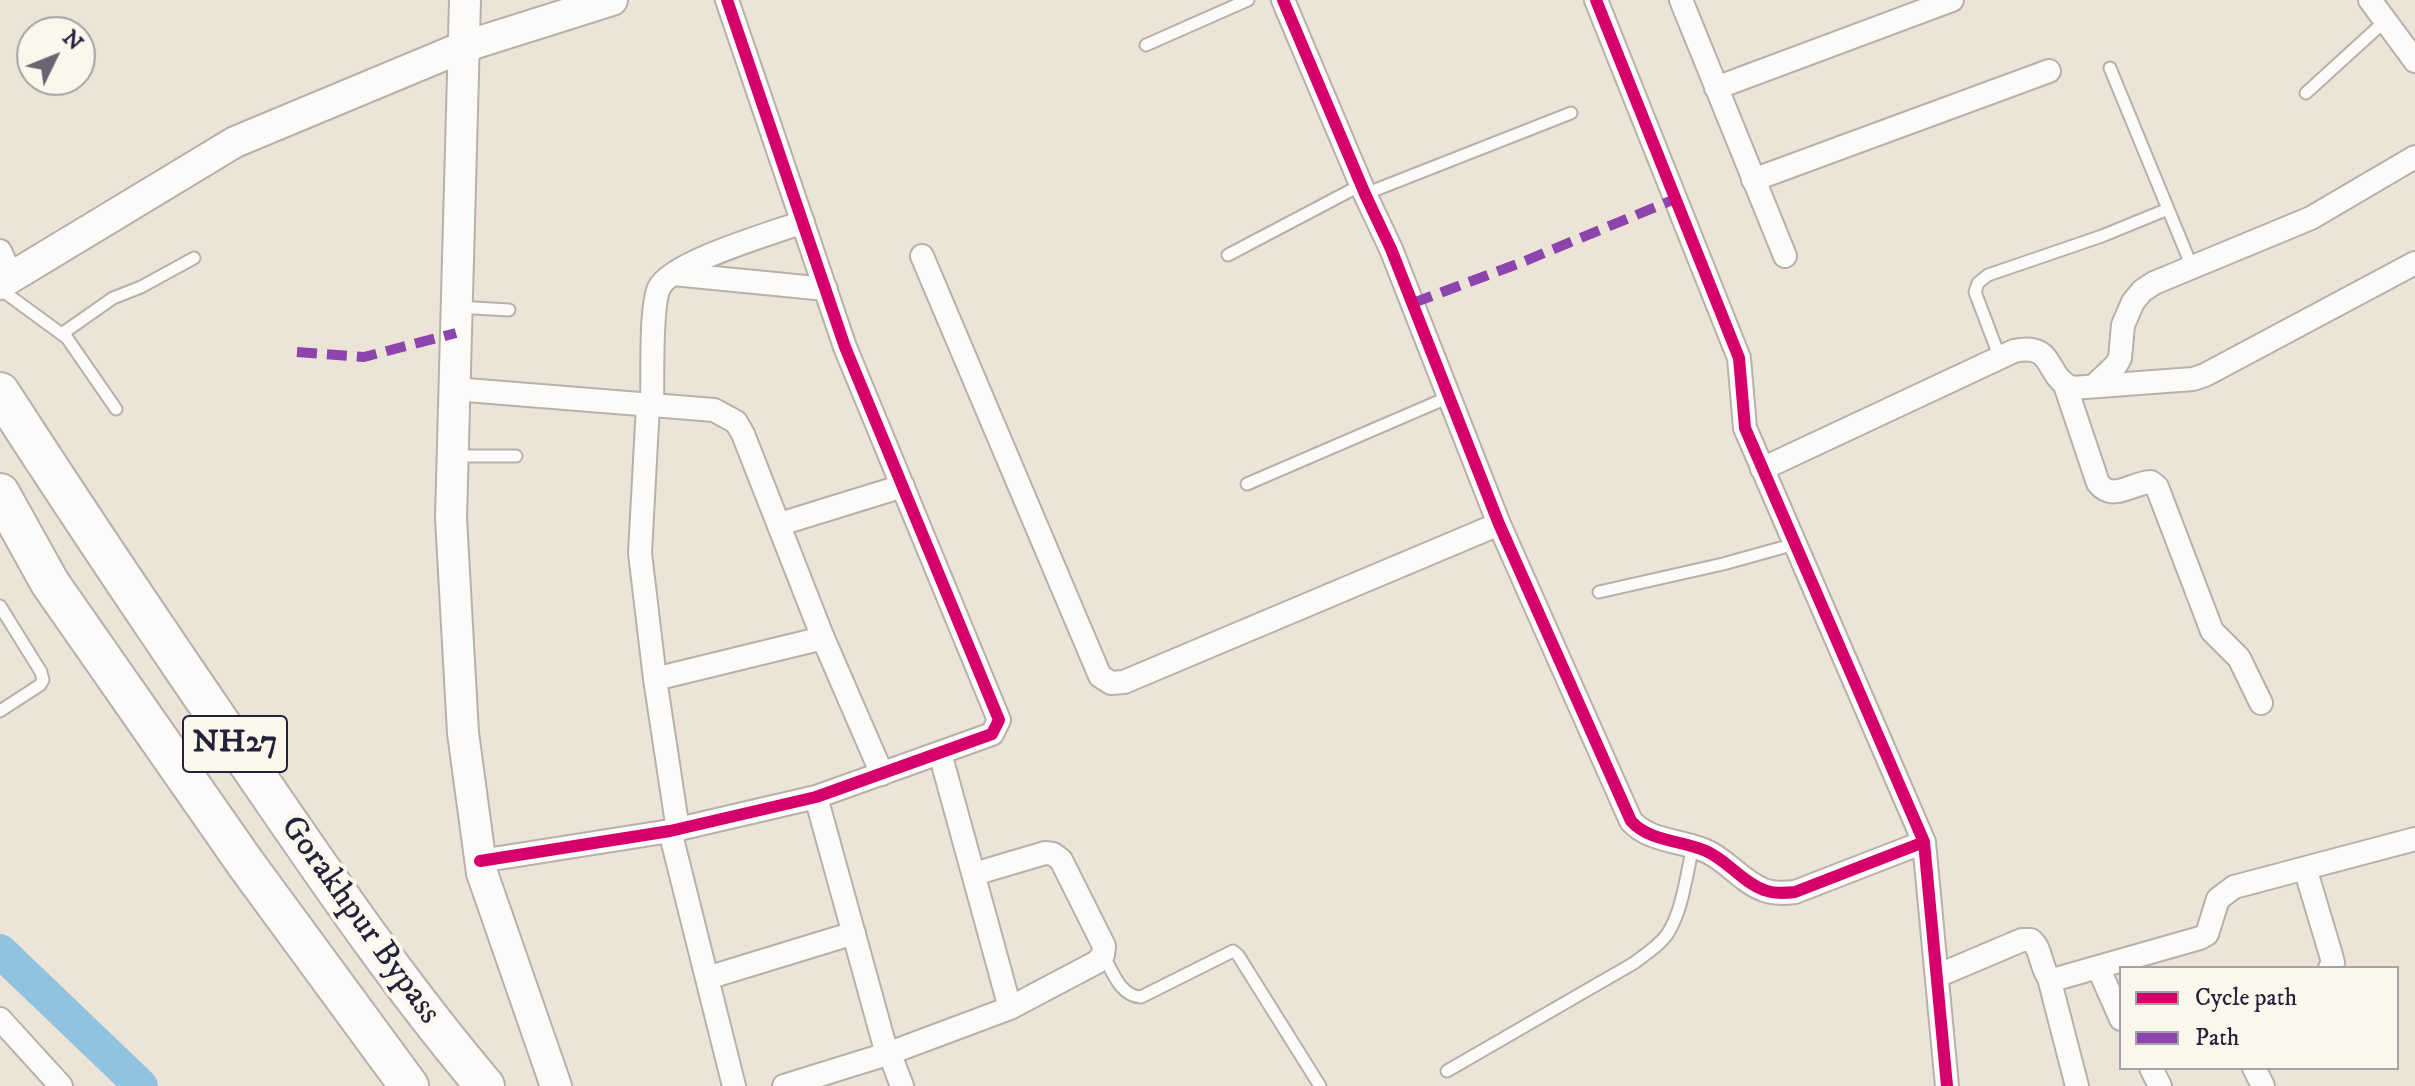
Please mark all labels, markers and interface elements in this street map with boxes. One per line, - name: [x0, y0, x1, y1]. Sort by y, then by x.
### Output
- north arrow: [16, 16, 96, 96]
- text: N: [56, 25, 88, 56]
- road number: NH27: [183, 716, 287, 772]
- street label: Gorakhpur Bypass: [270, 809, 448, 1033]
- legend: [2119, 966, 2399, 1070]
- text: Cycle path: [2195, 983, 2297, 1013]
- text: Path: [2195, 1023, 2239, 1053]

